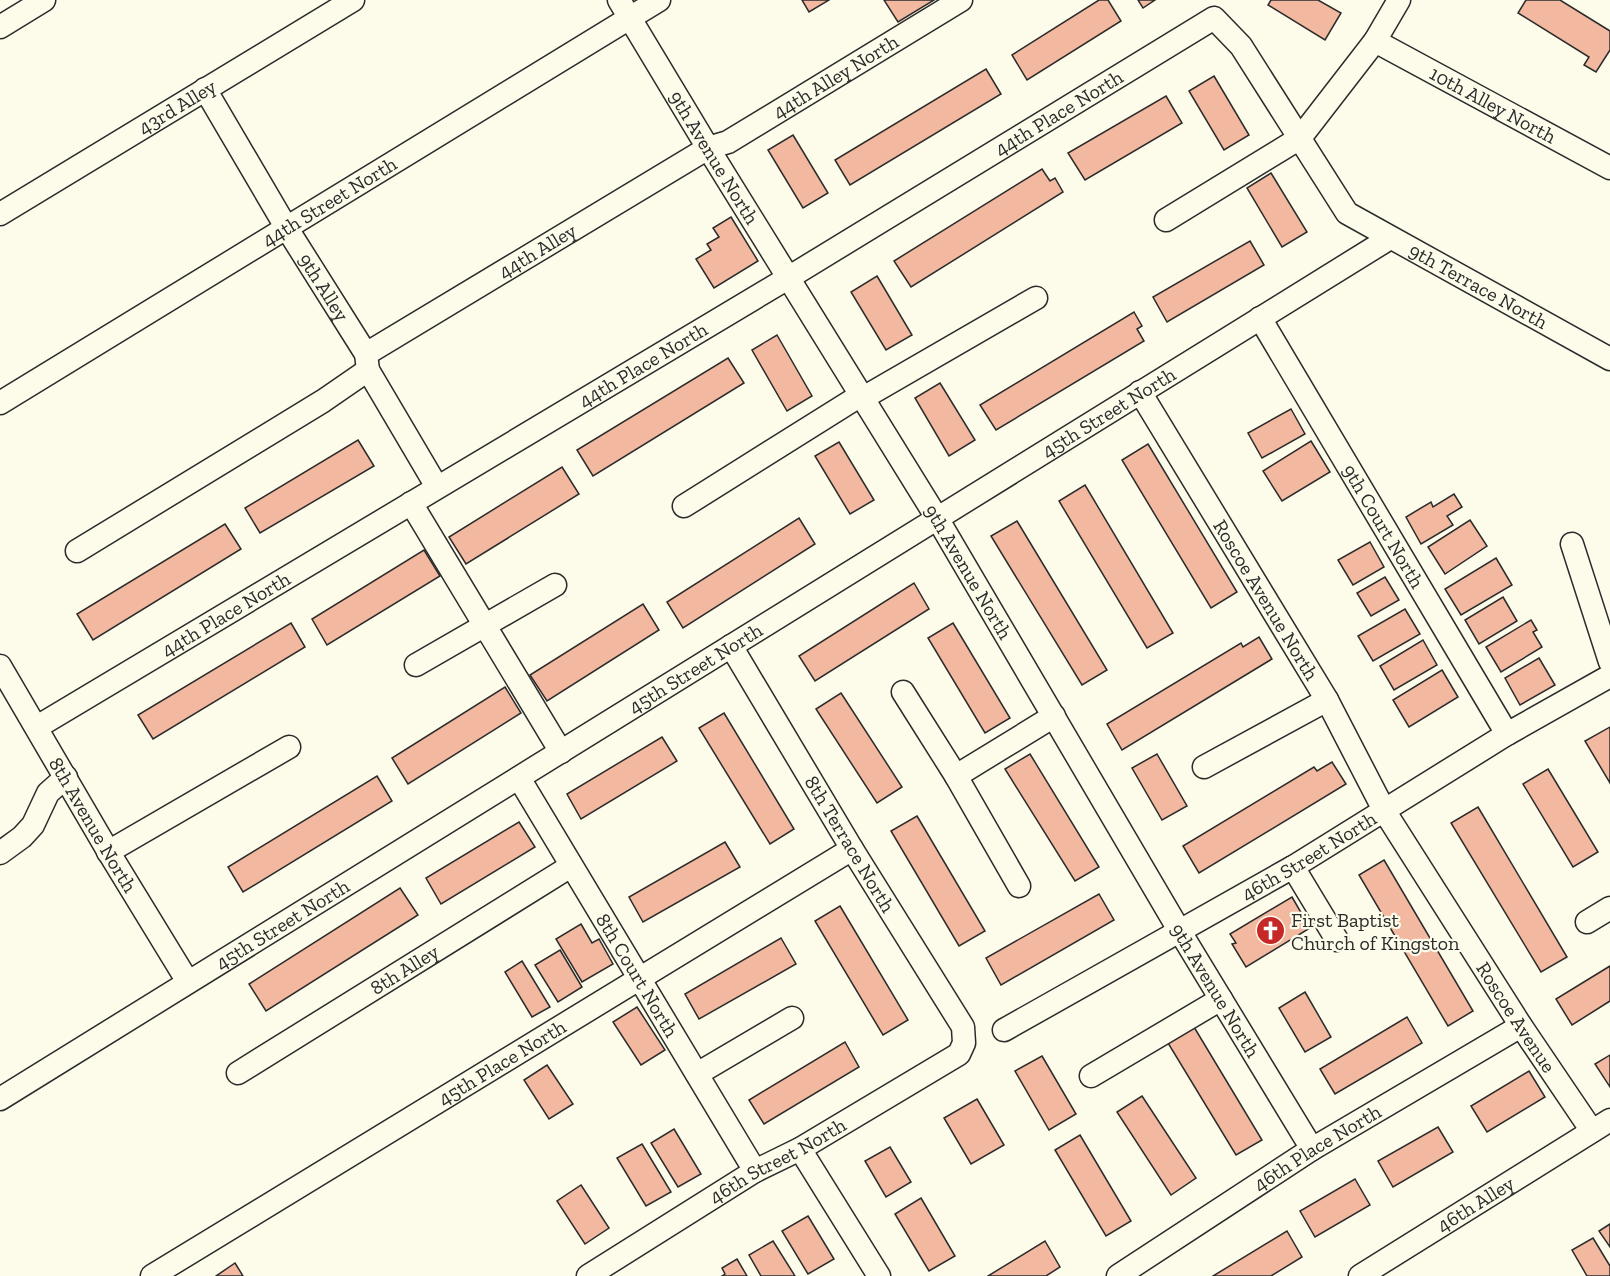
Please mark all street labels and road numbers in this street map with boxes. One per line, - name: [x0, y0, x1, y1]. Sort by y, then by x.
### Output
- street label: 44th Alley North: [768, 29, 903, 124]
- street label: 10th Alley North: [1426, 61, 1561, 149]
- street label: 44th Place North: [990, 64, 1128, 161]
- street label: 43rd Alley: [134, 74, 221, 139]
- street label: 9th Avenue North: [664, 86, 765, 229]
- street label: 44th Street North: [258, 151, 402, 252]
- street label: 44th Alley: [494, 218, 581, 283]
- street label: 9th Terrace North: [1405, 238, 1553, 334]
- street label: 9th Alley: [293, 249, 355, 326]
- street label: 44th Place North: [574, 317, 712, 412]
- street label: 45th Street North: [1037, 361, 1181, 463]
- street label: 9th Court North: [1337, 460, 1430, 593]
- street label: 9th Avenue North: [919, 500, 1018, 644]
- street label: Roscoe Avenue North: [1208, 515, 1324, 685]
- street label: 44th Place North: [157, 566, 295, 662]
- street label: 45th Street North: [624, 617, 767, 719]
- street label: 8th Avenue North: [44, 753, 143, 897]
- street label: 8th Terrace North: [800, 771, 901, 917]
- street label: 46th Street North: [1237, 806, 1381, 906]
- street label: 45th Street North: [211, 873, 354, 975]
- street label: 8th Court North: [591, 909, 684, 1042]
- street label: 9th Avenue North: [1166, 919, 1266, 1062]
- street label: 8th Alley: [366, 939, 444, 1000]
- street label: Roscoe Avenue: [1471, 957, 1561, 1077]
- street label: 45th Place North: [434, 1014, 571, 1111]
- street label: 46th Place North: [1249, 1099, 1386, 1196]
- street label: 46th Street North: [705, 1112, 851, 1209]
- street label: 46th Alley: [1432, 1170, 1519, 1237]

